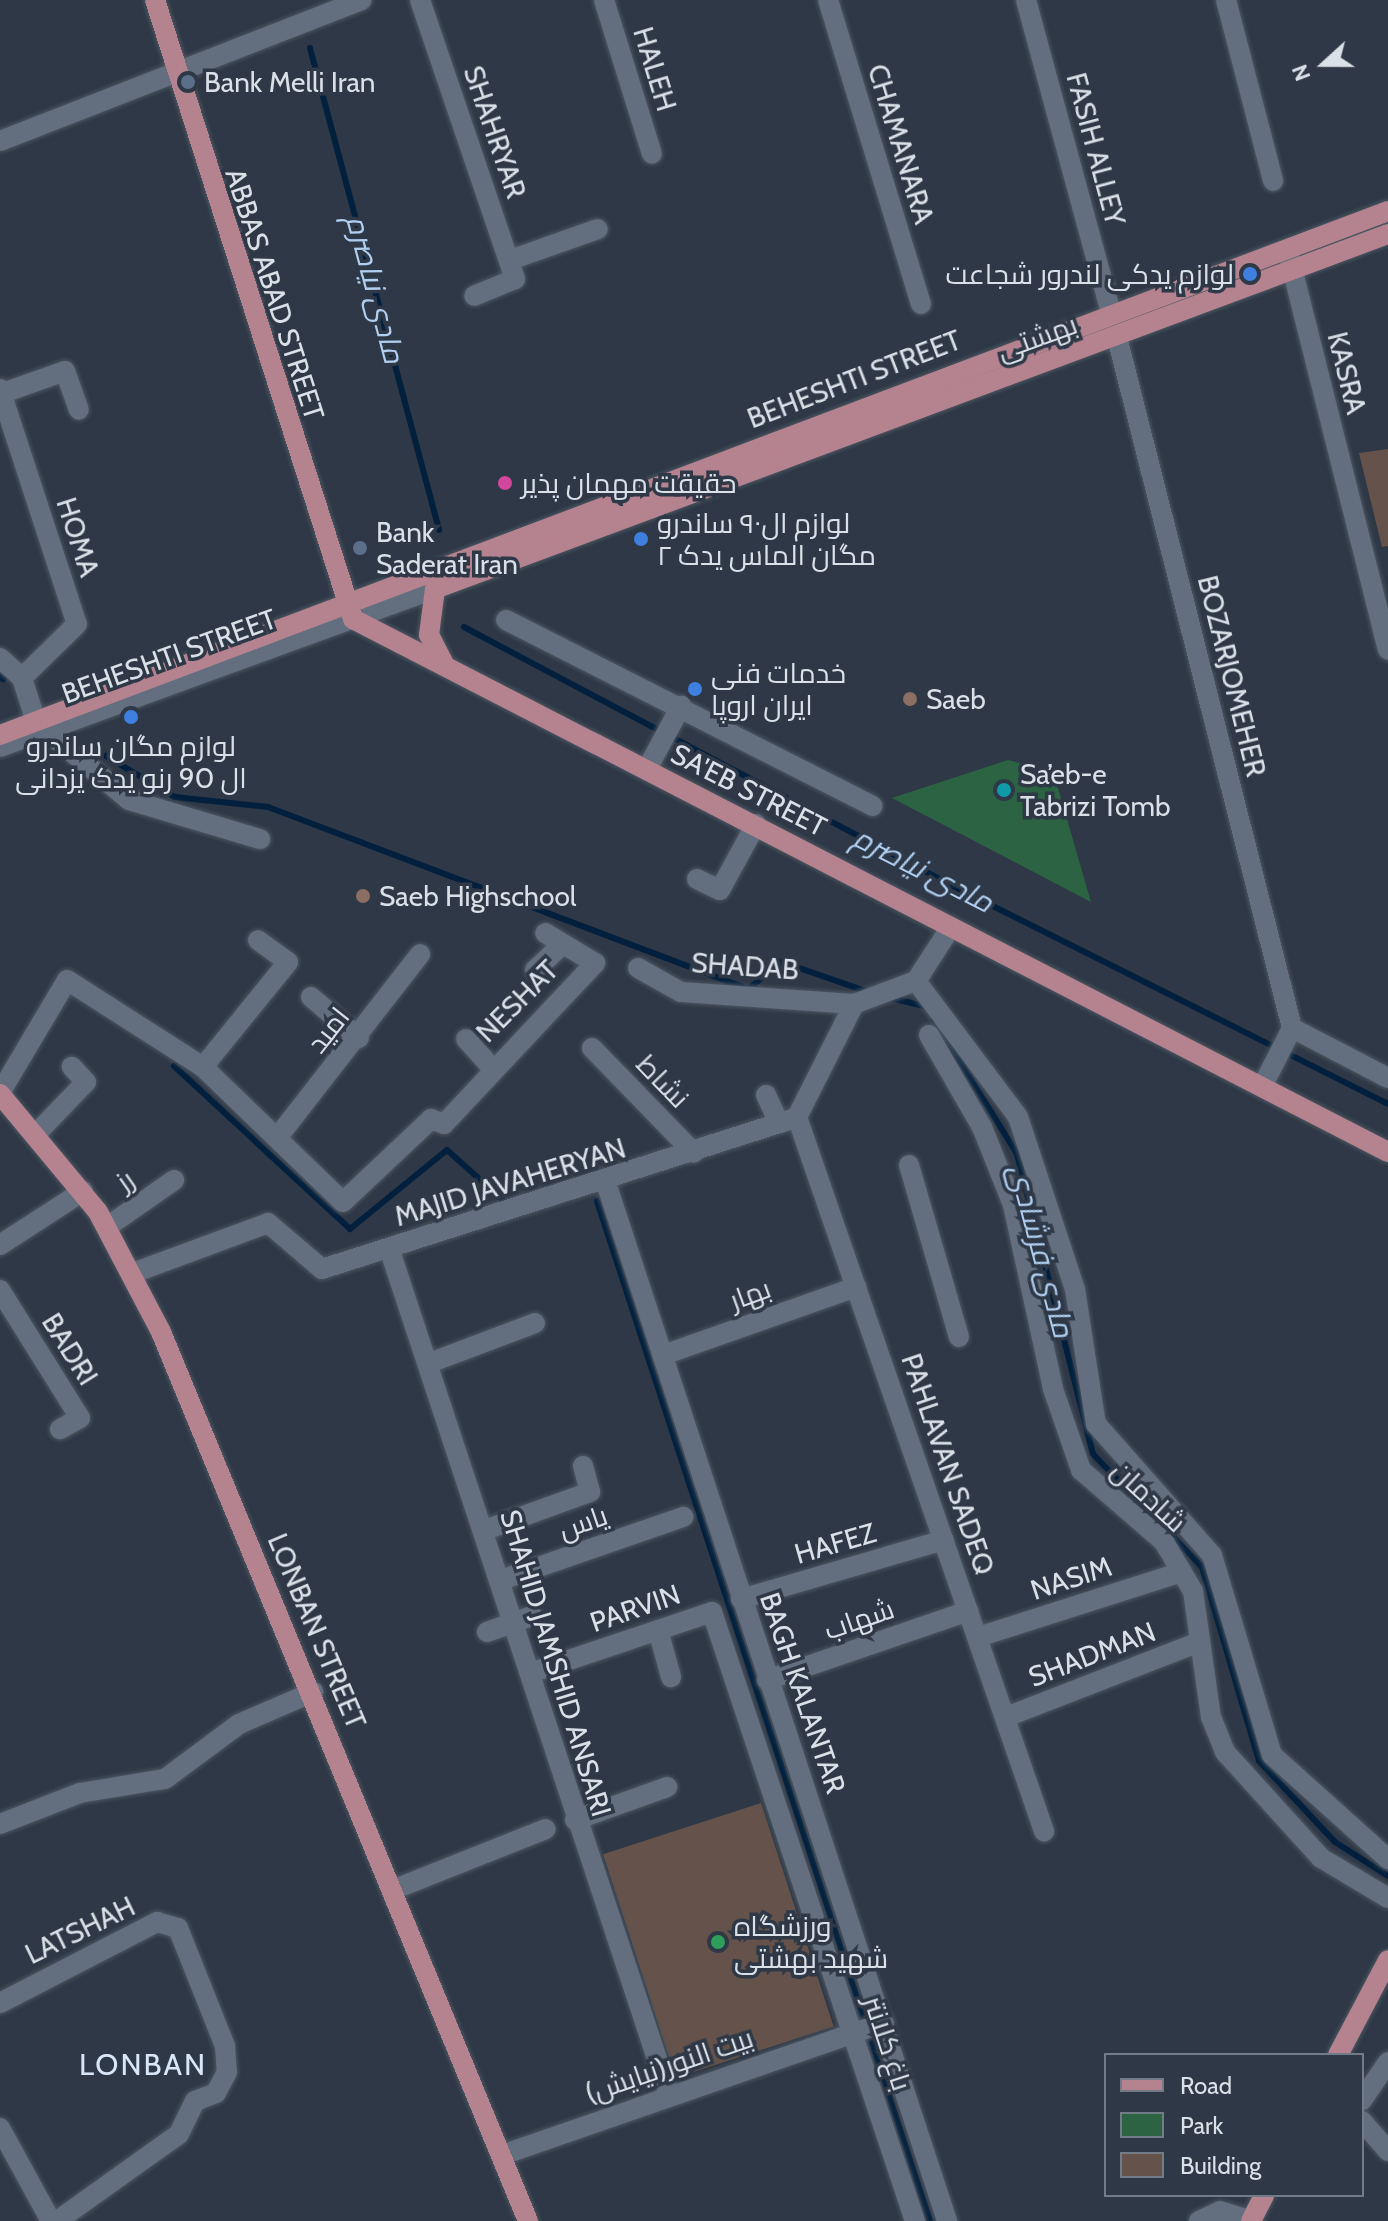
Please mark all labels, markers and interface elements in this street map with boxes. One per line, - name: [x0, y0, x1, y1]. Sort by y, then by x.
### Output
- street label: HALEH: [626, 23, 684, 115]
- north arrow: [1284, 24, 1364, 104]
- street label: CHAMANARA: [861, 60, 941, 228]
- street label: SHAHRYAR: [457, 61, 533, 203]
- text: N: [1286, 61, 1317, 85]
- place label: Bank Melli Iran: [204, 65, 375, 99]
- street label: FASIH ALLEY: [1059, 69, 1133, 229]
- marker: Bank Melli Iran: [179, 73, 197, 91]
- street label: ABBAS ABAD STREET: [218, 164, 332, 424]
- water label: مادی نیاصرم: [338, 211, 412, 367]
- place label: لوازم یدکی لندرور شجاعت: [945, 257, 1234, 291]
- marker: لوازم یدکی لندرور شجاعت: [1241, 265, 1259, 283]
- street label: بهشتی: [992, 307, 1082, 367]
- street label: BEHESHTI STREET: [742, 323, 966, 435]
- street label: KASRA: [1321, 328, 1373, 418]
- place label: حقیقت مهمان پذیر: [521, 466, 737, 500]
- marker: حقیقت مهمان پذیر: [496, 474, 514, 492]
- street label: HOMA: [49, 493, 107, 581]
- place label: لوازم ال۹۰ ساندرو مگان الماس یدک ۲: [657, 506, 876, 572]
- place label: Bank Saderat Iran: [376, 515, 518, 581]
- marker: لوازم ال۹۰ ساندرو مگان الماس یدک ۲: [632, 530, 650, 548]
- marker: Bank Saderat Iran: [351, 539, 369, 557]
- street label: BOZARJOMEHER: [1191, 572, 1273, 780]
- street label: BEHESHTI STREET: [57, 602, 281, 710]
- place label: خدمات فنی ایران اروپا: [711, 656, 846, 722]
- marker: خدمات فنی ایران اروپا: [686, 680, 704, 698]
- place label: Saeb: [926, 682, 986, 716]
- marker: Saeb: [901, 690, 919, 708]
- marker: لوازم مگان ساندرو ال 90 رنو یدک یزدانی: [122, 708, 140, 726]
- place label: لوازم مگان ساندرو ال 90 رنو یدک یزدانی: [15, 729, 247, 795]
- street label: SA'EB STREET: [666, 736, 832, 844]
- place label: Sa’eb-e Tabrizi Tomb: [1020, 757, 1171, 823]
- marker: Sa’eb-e Tabrizi Tomb: [995, 781, 1013, 799]
- water label: مادی نیاصرم: [847, 819, 999, 921]
- place label: Saeb Highschool: [379, 879, 576, 913]
- marker: Saeb Highschool: [354, 887, 372, 905]
- street label: SHADAB: [690, 945, 800, 987]
- street label: NESHAT: [469, 953, 565, 1049]
- street label: امید: [300, 1000, 356, 1060]
- street label: نشاط: [630, 1047, 696, 1115]
- street label: MAJID JAVAHERYAN: [390, 1131, 630, 1233]
- water label: مادی فرشادی: [1001, 1160, 1081, 1342]
- street label: رز: [109, 1162, 141, 1198]
- street label: بهار: [725, 1271, 775, 1317]
- street label: BADRI: [35, 1307, 105, 1391]
- street label: PAHLAVAN SADEQ: [894, 1349, 1002, 1579]
- street label: شادمان: [1105, 1453, 1193, 1539]
- street label: یاس: [554, 1498, 612, 1546]
- street label: SHAHID JAMSHID ANSARI: [493, 1506, 619, 1820]
- street label: HAFEZ: [791, 1515, 879, 1571]
- street label: LONBAN STREET: [261, 1528, 373, 1734]
- street label: NASIM: [1026, 1549, 1116, 1607]
- street label: PARVIN: [586, 1577, 684, 1639]
- street label: BAGH KALANTAR: [753, 1588, 853, 1798]
- street label: شهاب: [819, 1591, 899, 1647]
- street label: SHADMAN: [1024, 1614, 1160, 1694]
- street label: LATSHAH: [20, 1889, 140, 1971]
- place label: ورزشگاه شهید بهشتی: [734, 1909, 888, 1975]
- marker: ورزشگاه شهید بهشتی: [709, 1933, 727, 1951]
- street label: باغ کلانتر: [857, 1991, 919, 2095]
- street label: بیت النور(نیایش): [580, 2021, 758, 2109]
- district label: LONBAN: [79, 2047, 207, 2083]
- legend: [1104, 2053, 1364, 2197]
- text: Road: [1180, 2071, 1232, 2100]
- text: Park: [1180, 2111, 1223, 2140]
- text: Building: [1180, 2151, 1261, 2180]

